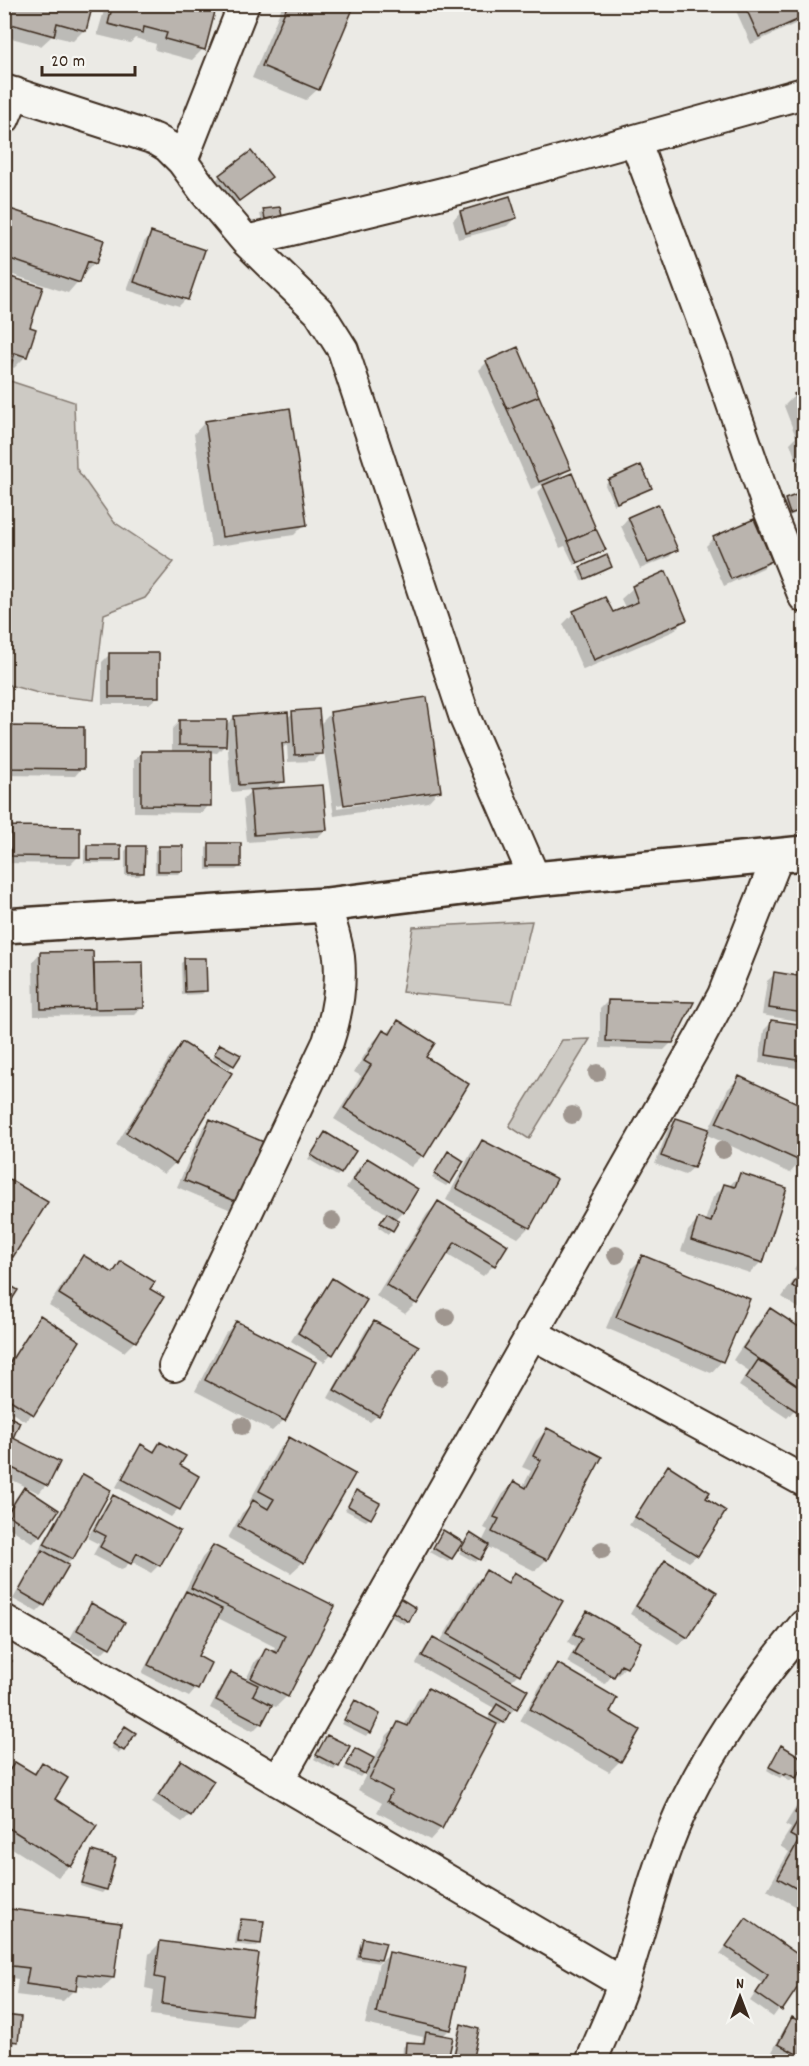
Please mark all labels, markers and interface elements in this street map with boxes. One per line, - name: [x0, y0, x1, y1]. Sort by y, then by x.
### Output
- scale bar: [42, 39, 135, 77]
- text: 20 m: [51, 50, 85, 75]
- north arrow: [710, 1967, 770, 2027]
- text: N: [736, 1973, 744, 1996]

